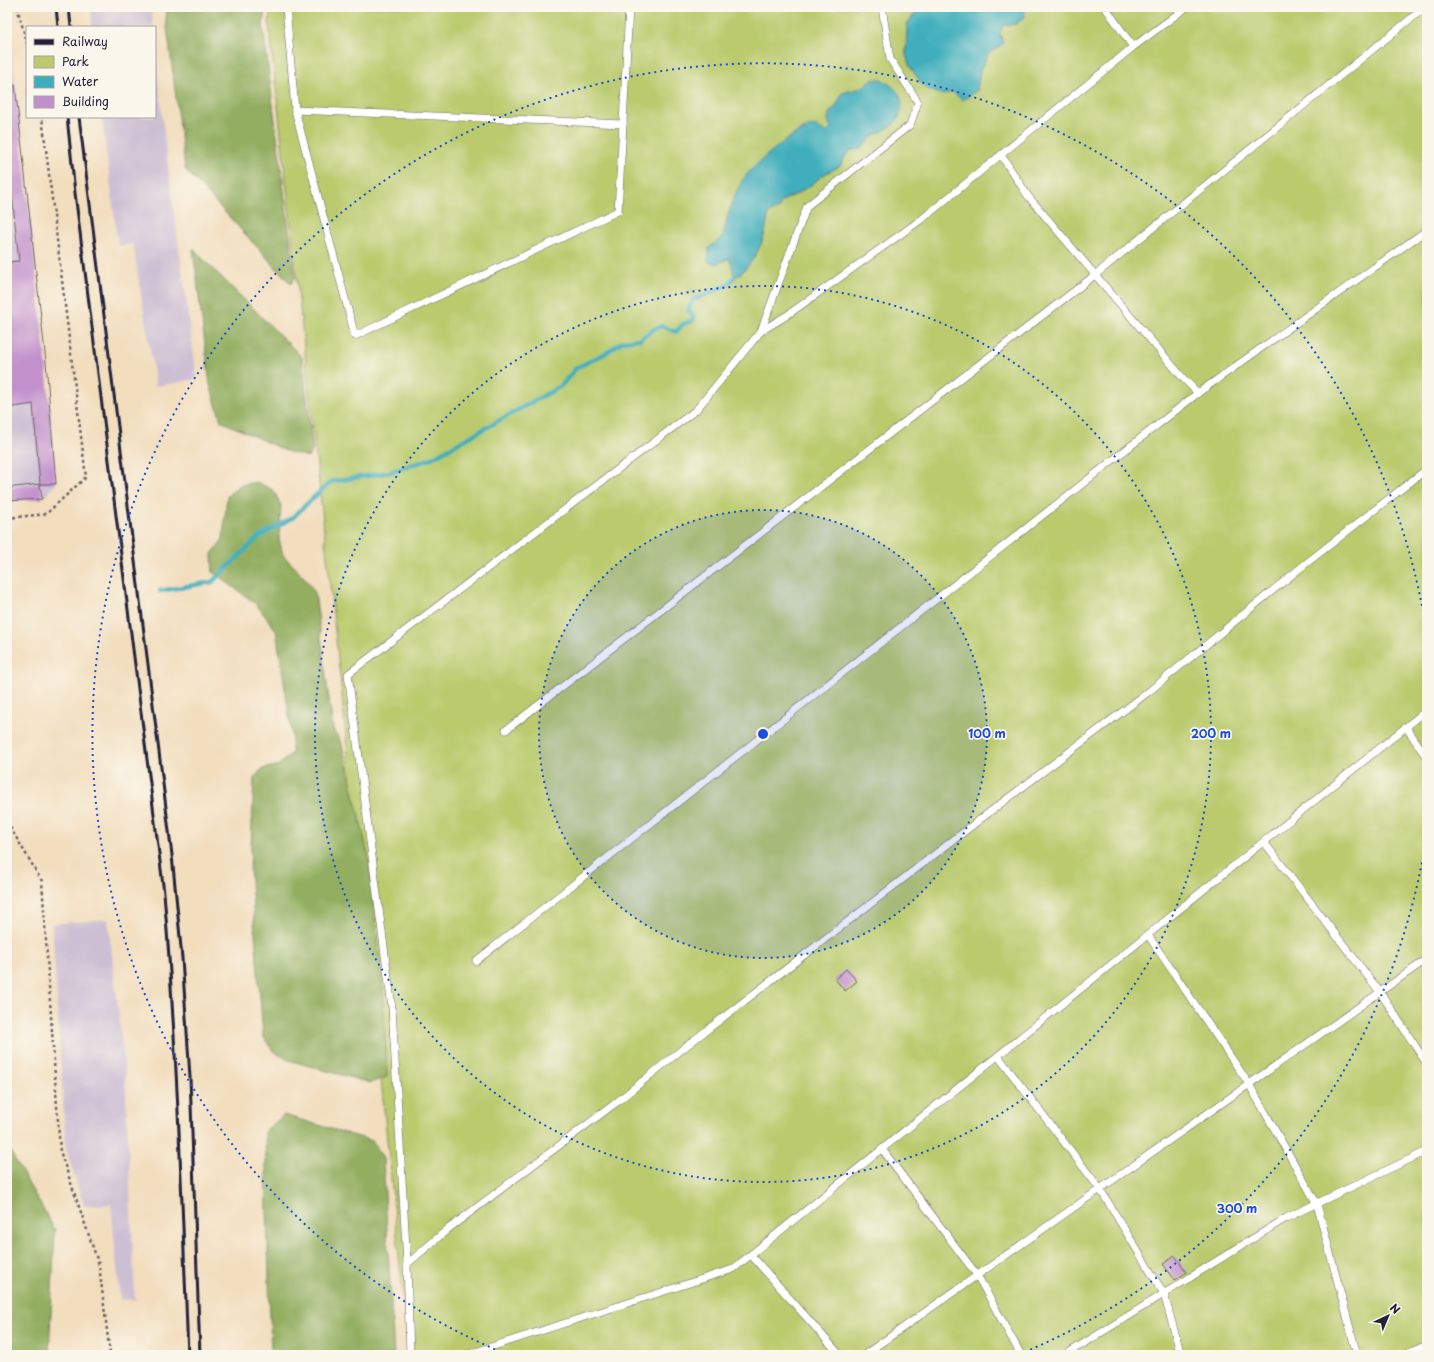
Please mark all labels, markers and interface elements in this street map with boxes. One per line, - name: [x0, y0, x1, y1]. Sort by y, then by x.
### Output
- legend: [26, 26, 156, 118]
- text: Railway: [62, 32, 108, 50]
- text: Park: [62, 52, 89, 70]
- text: Water: [62, 72, 99, 90]
- text: Building: [62, 92, 109, 110]
- text: 100 m: [968, 724, 1006, 742]
- text: 200 m: [1191, 724, 1231, 742]
- centre of rings: [756, 727, 770, 741]
- text: 300 m: [1217, 1199, 1257, 1217]
- north arrow: [1368, 1296, 1408, 1336]
- text: N: [1386, 1299, 1405, 1318]

